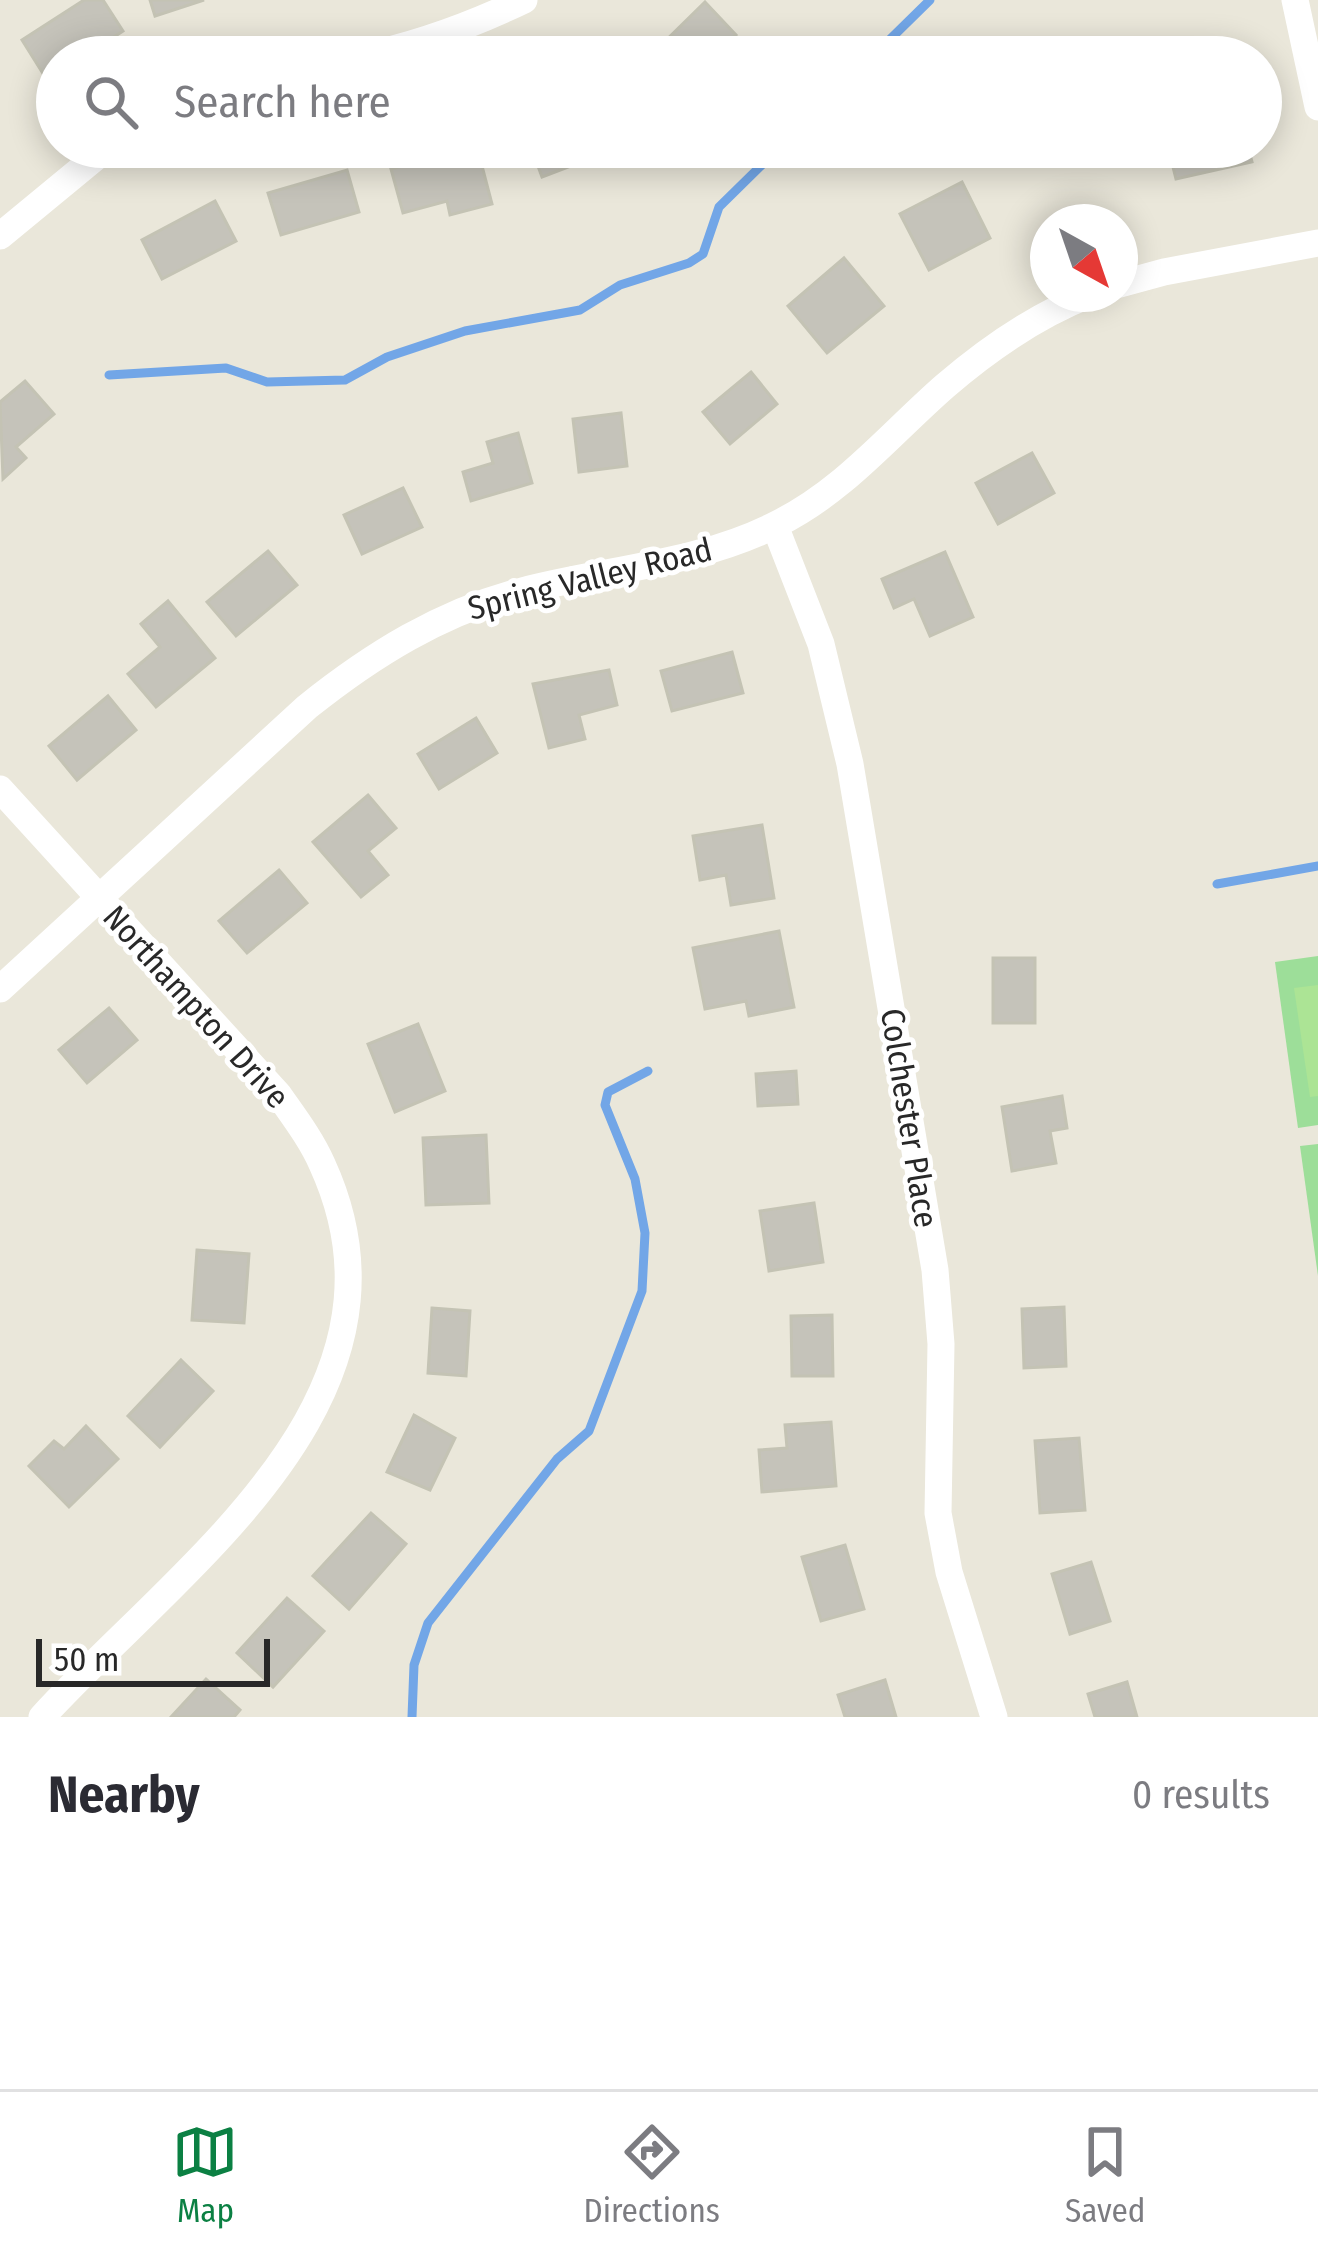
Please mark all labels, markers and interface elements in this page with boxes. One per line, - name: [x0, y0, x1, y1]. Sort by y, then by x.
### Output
- search box: [36, 36, 1282, 168]
- icon: search: [78, 69, 144, 135]
- text: Search here: [174, 75, 391, 129]
- north arrow: [1030, 204, 1138, 312]
- street label: Spring Valley Road: [464, 529, 716, 629]
- street label: Northampton Drive: [95, 897, 297, 1117]
- street label: Colchester Place: [872, 1006, 946, 1230]
- scale bar: [36, 1633, 270, 1686]
- text: 50 m: [54, 1640, 119, 1680]
- text: Nearby: [48, 1764, 200, 1826]
- text: 0 results: [1132, 1772, 1270, 1818]
- tab: Map: [172, 2119, 238, 2231]
- tab: Directions: [583, 2119, 720, 2231]
- tab: Saved: [1065, 2119, 1145, 2231]

